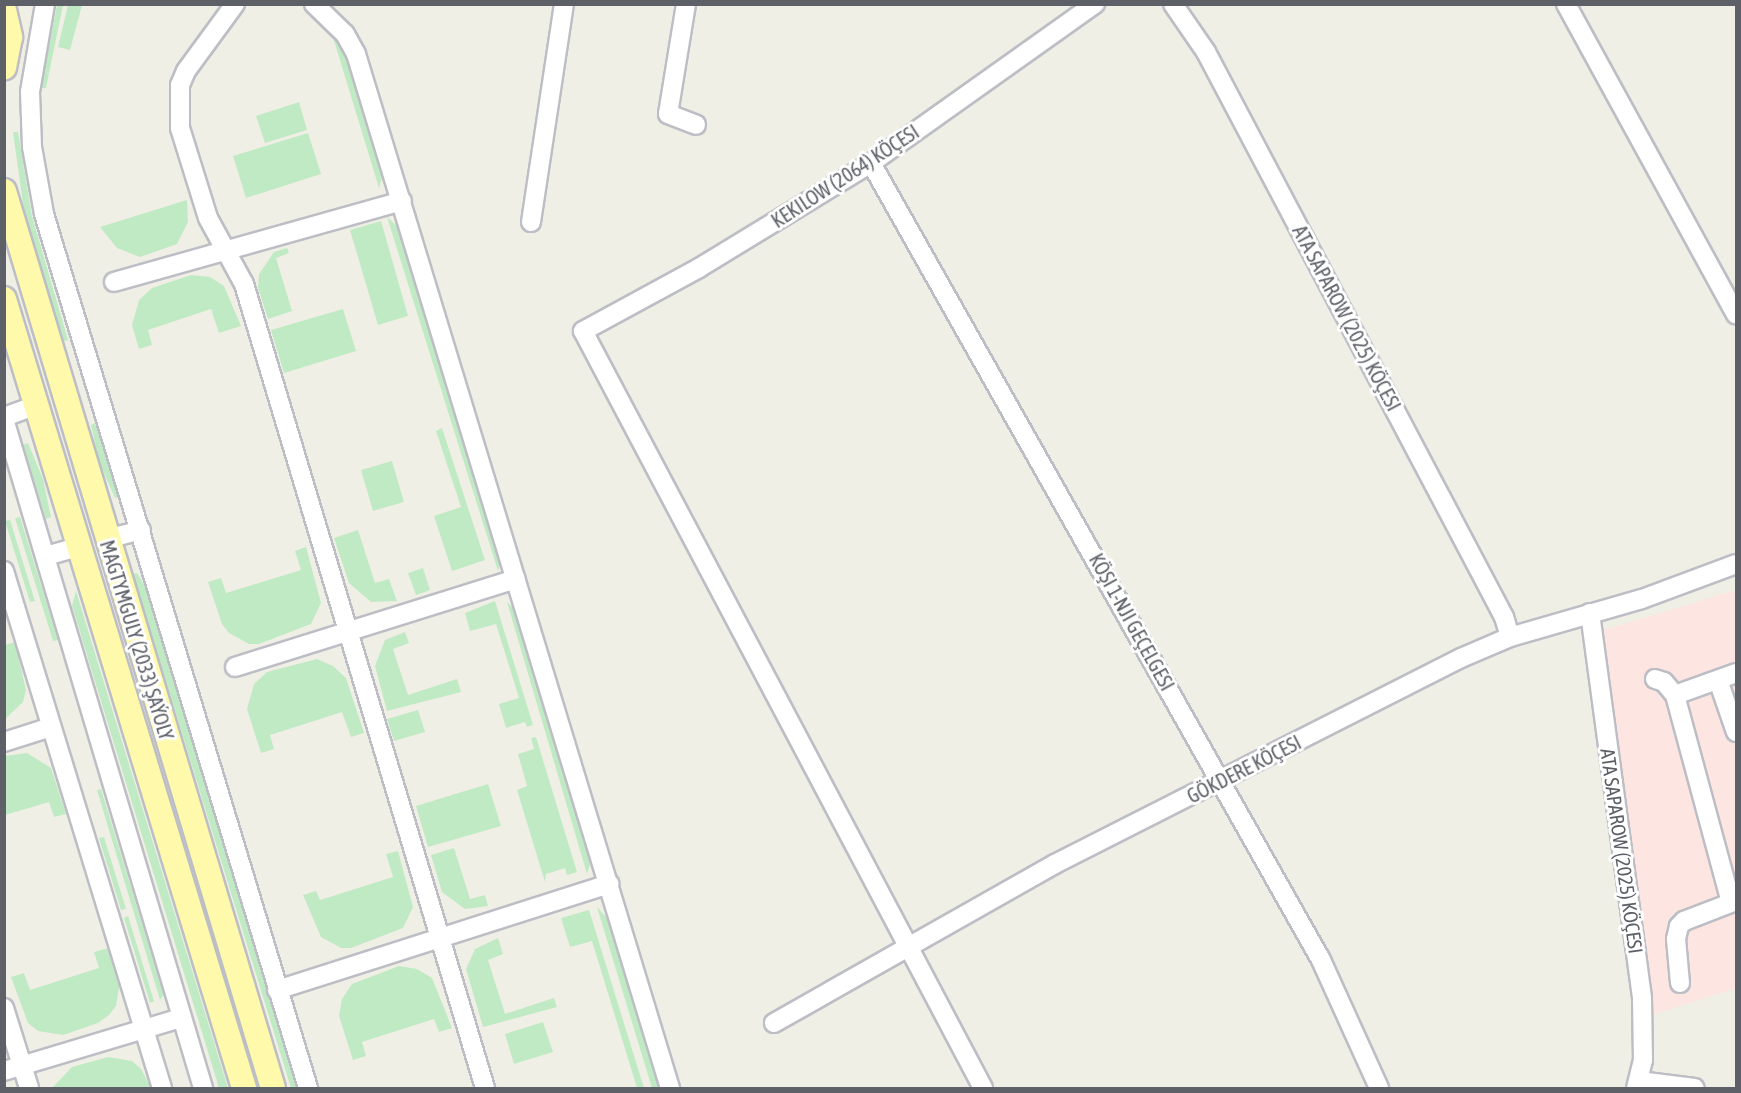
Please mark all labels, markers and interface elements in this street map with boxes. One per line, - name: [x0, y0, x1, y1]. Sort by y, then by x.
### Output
- street label: KEKILOW (2064) KÖÇESI: [767, 119, 923, 233]
- street label: ATA SAPAROW (2025) KÖÇESI: [1288, 221, 1406, 415]
- street label: MAGTYMGULY (2033) ŞAÝOLY: [95, 537, 179, 743]
- street label: KÖŞI 1-NJI GEÇELGESI: [1084, 549, 1180, 695]
- street label: GÖKDERE KÖÇESI: [1183, 730, 1305, 808]
- street label: ATA SAPAROW (2025) KÖÇESI: [1596, 747, 1648, 955]

